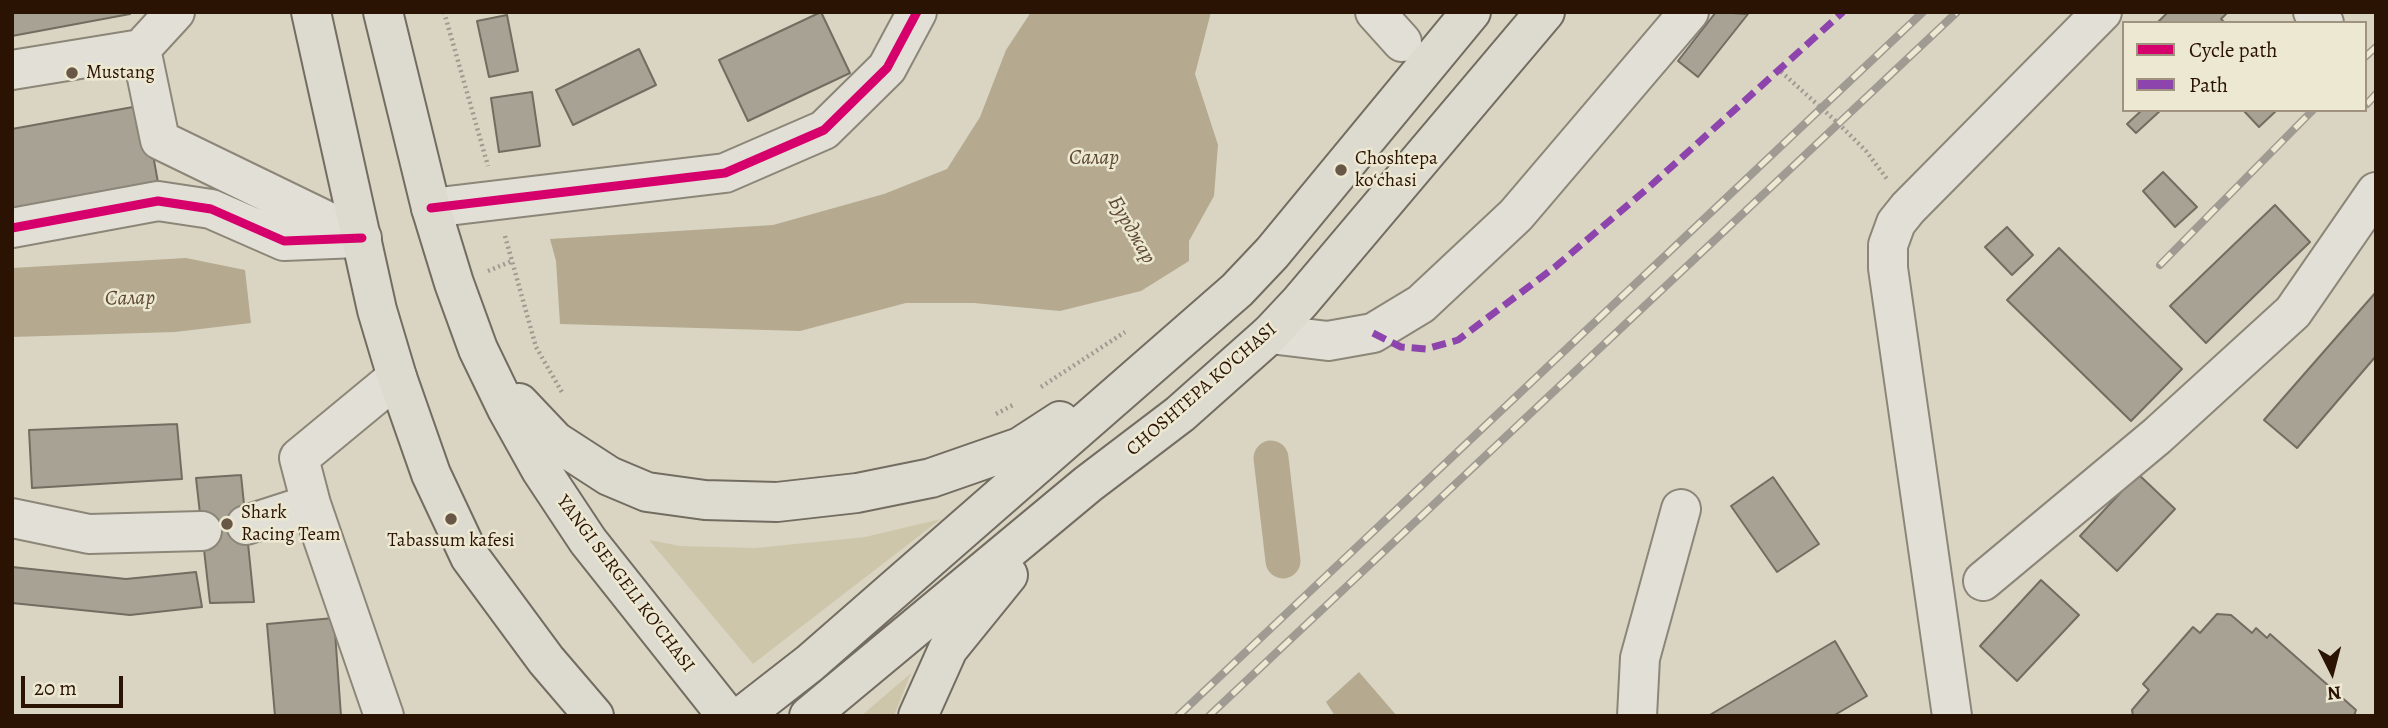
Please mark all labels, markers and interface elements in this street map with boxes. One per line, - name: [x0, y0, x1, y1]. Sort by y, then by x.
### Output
- legend: [2122, 21, 2367, 112]
- text: Cycle path: [2189, 36, 2278, 64]
- place label: Mustang: [86, 62, 155, 84]
- marker: Mustang: [64, 65, 80, 81]
- text: Path: [2189, 71, 2228, 99]
- water label: Салар: [1069, 146, 1119, 172]
- place label: Choshtepa koʻchasi: [1355, 148, 1438, 192]
- marker: Choshtepa koʻchasi: [1333, 162, 1349, 178]
- water label: Бурджар: [1102, 192, 1160, 268]
- water label: Салар: [105, 286, 155, 312]
- street label: CHOSHTEPA KO'CHASI: [1122, 319, 1282, 461]
- street label: YANGI SERGELI KO'CHASI: [551, 491, 699, 677]
- place label: Shark Racing Team: [241, 502, 341, 546]
- marker: Tabassum kafesi: [443, 511, 459, 527]
- marker: Shark Racing Team: [219, 516, 235, 532]
- place label: Tabassum kafesi: [387, 530, 515, 552]
- north arrow: [2297, 637, 2367, 707]
- scale bar: [24, 662, 126, 706]
- text: 20 m: [34, 674, 77, 702]
- text: N: [2326, 679, 2342, 707]

